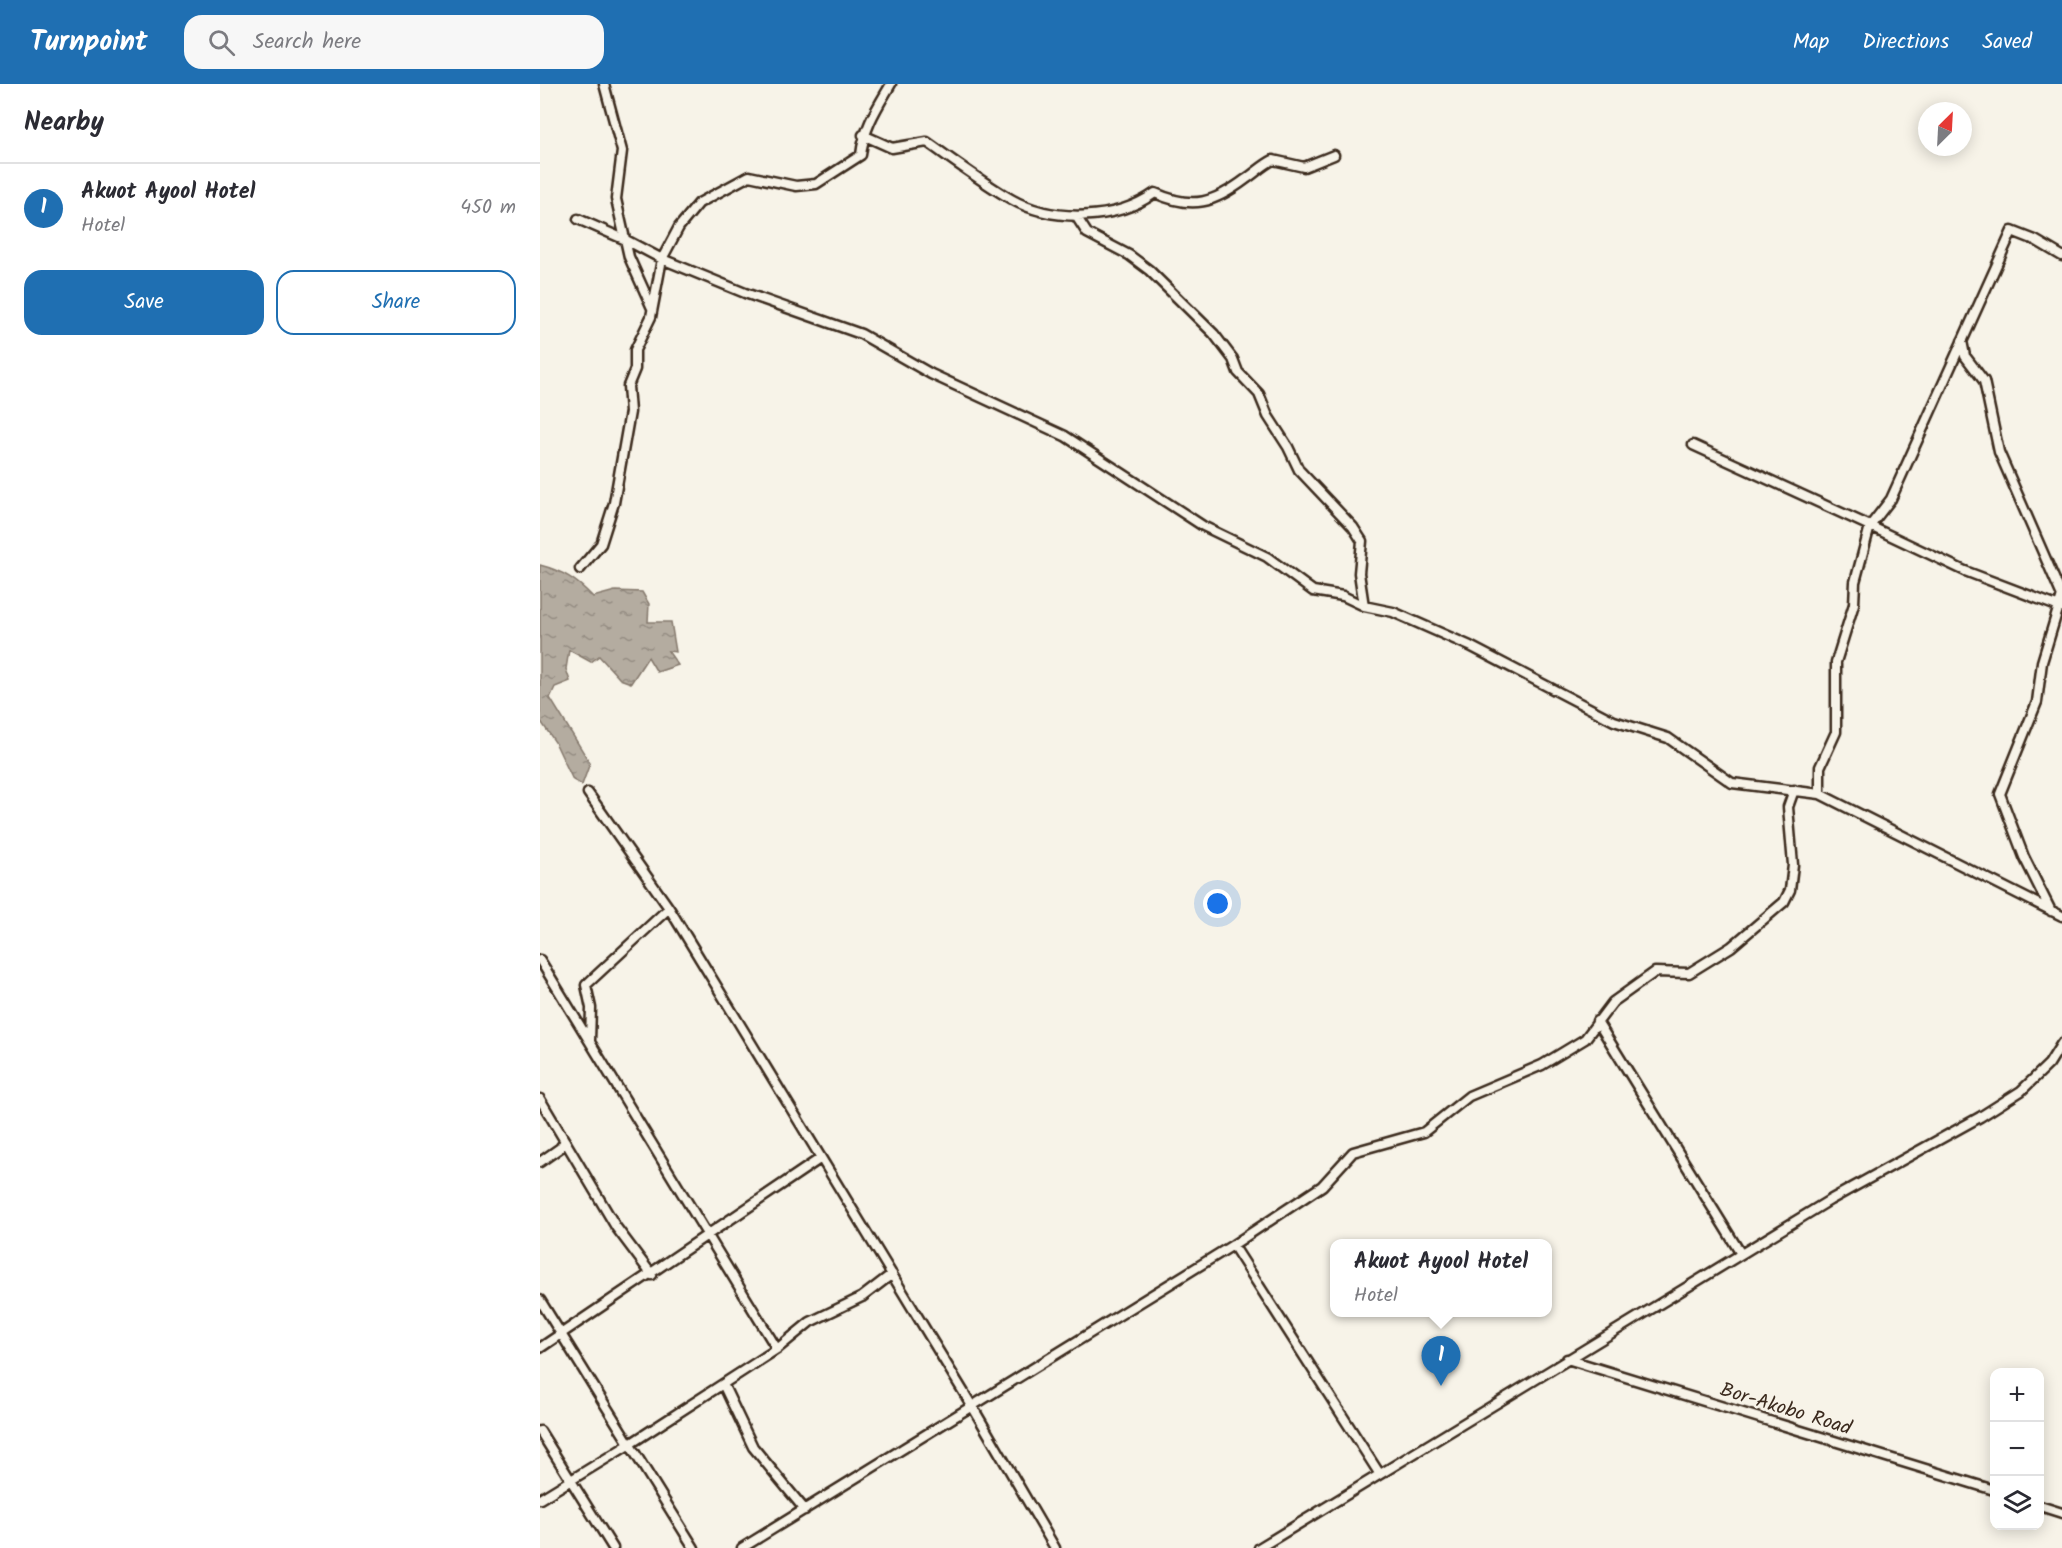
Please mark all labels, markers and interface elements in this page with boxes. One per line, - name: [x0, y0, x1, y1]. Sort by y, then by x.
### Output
- search box: [184, 15, 604, 69]
- text: Turnpoint: [30, 20, 148, 65]
- text: Search here: [253, 25, 361, 60]
- icon: search: [205, 26, 238, 59]
- text: Map: [1793, 26, 1829, 59]
- text: Directions: [1862, 26, 1949, 59]
- text: Saved: [1982, 26, 2032, 59]
- text: Nearby: [24, 102, 104, 144]
- north arrow: [1918, 102, 1972, 156]
- text: Akuot Ayool Hotel: [81, 175, 255, 210]
- text: 1: [40, 192, 47, 224]
- text: 450 m: [460, 192, 516, 224]
- text: Hotel: [81, 210, 125, 242]
- button: Save: [24, 270, 264, 335]
- button: Share: [276, 270, 516, 335]
- your location: [1203, 889, 1232, 918]
- popup: [1330, 1239, 1552, 1317]
- text: Akuot Ayool Hotel: [1354, 1245, 1528, 1280]
- text: Hotel: [1354, 1280, 1398, 1312]
- pin: 1: [1422, 1336, 1460, 1386]
- map controls: [1990, 1368, 2044, 1530]
- button: +: [1990, 1368, 2044, 1422]
- street label: Bor-Akobo Road: [1716, 1375, 1856, 1445]
- button: −: [1990, 1422, 2044, 1476]
- button: layers: [1990, 1476, 2044, 1530]

